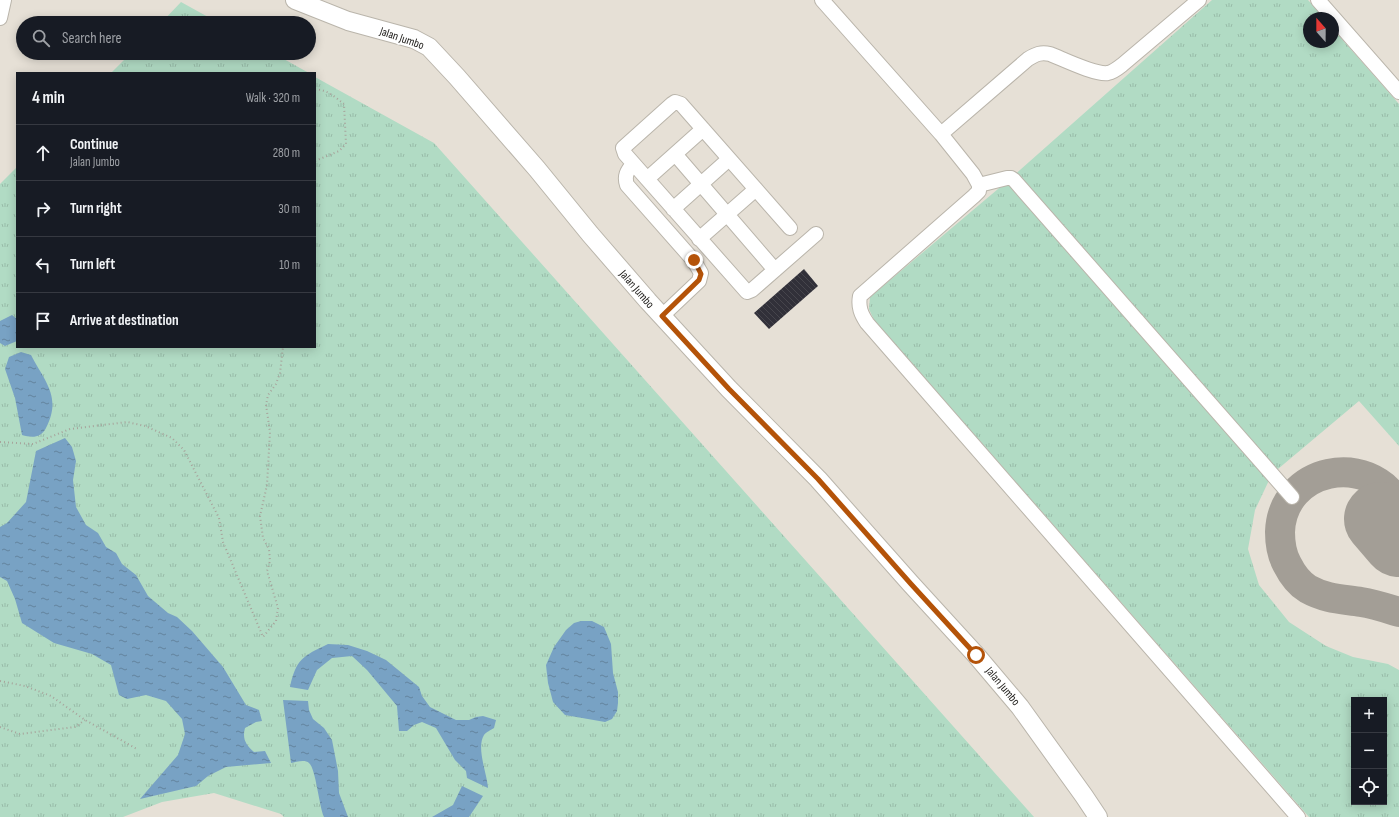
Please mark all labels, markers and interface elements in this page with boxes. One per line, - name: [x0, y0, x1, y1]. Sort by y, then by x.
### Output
- north arrow: [1303, 12, 1339, 48]
- search box: [16, 16, 316, 60]
- street label: Jalan Jumbo: [377, 24, 426, 53]
- icon: search: [30, 27, 52, 49]
- text: Search here: [62, 29, 122, 48]
- text: 4 min: [32, 88, 65, 108]
- text: Walk · 320 m: [246, 90, 300, 106]
- text: Continue: [70, 135, 119, 154]
- icon: ahead: [32, 142, 54, 164]
- text: 280 m: [273, 145, 300, 161]
- text: Jalan Jumbo: [70, 154, 120, 170]
- icon: right: [32, 198, 54, 220]
- text: Turn right: [70, 199, 122, 218]
- text: 30 m: [278, 201, 300, 217]
- route end: [685, 251, 703, 269]
- icon: left: [32, 254, 54, 276]
- text: Turn left: [70, 255, 115, 274]
- text: 10 m: [279, 257, 300, 273]
- street label: Jalan Jumbo: [615, 266, 657, 312]
- icon: arrive: [32, 310, 54, 332]
- text: Arrive at destination: [70, 311, 179, 330]
- route start: [967, 646, 985, 664]
- street label: Jalan Jumbo: [981, 663, 1023, 709]
- map controls: [1351, 697, 1387, 805]
- button: +: [1351, 697, 1387, 733]
- button: −: [1351, 733, 1387, 769]
- button: locate: [1351, 769, 1387, 805]

